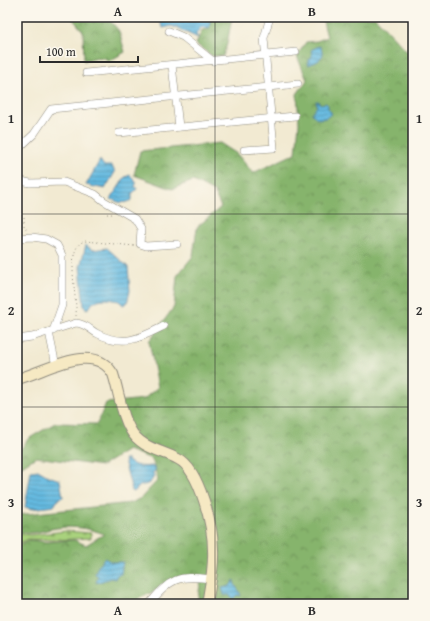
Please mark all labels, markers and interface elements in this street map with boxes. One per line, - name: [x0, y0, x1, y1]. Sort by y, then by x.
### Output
- text: A: [114, 2, 123, 21]
- text: B: [308, 2, 316, 21]
- scale bar: [40, 38, 138, 64]
- text: 100 m: [46, 43, 76, 60]
- text: 1: [8, 109, 14, 128]
- text: 1: [416, 109, 422, 128]
- text: 2: [8, 301, 15, 320]
- text: 2: [416, 301, 423, 320]
- text: 3: [8, 493, 14, 512]
- text: 3: [416, 493, 422, 512]
- text: A: [114, 601, 123, 620]
- text: B: [308, 601, 316, 620]

